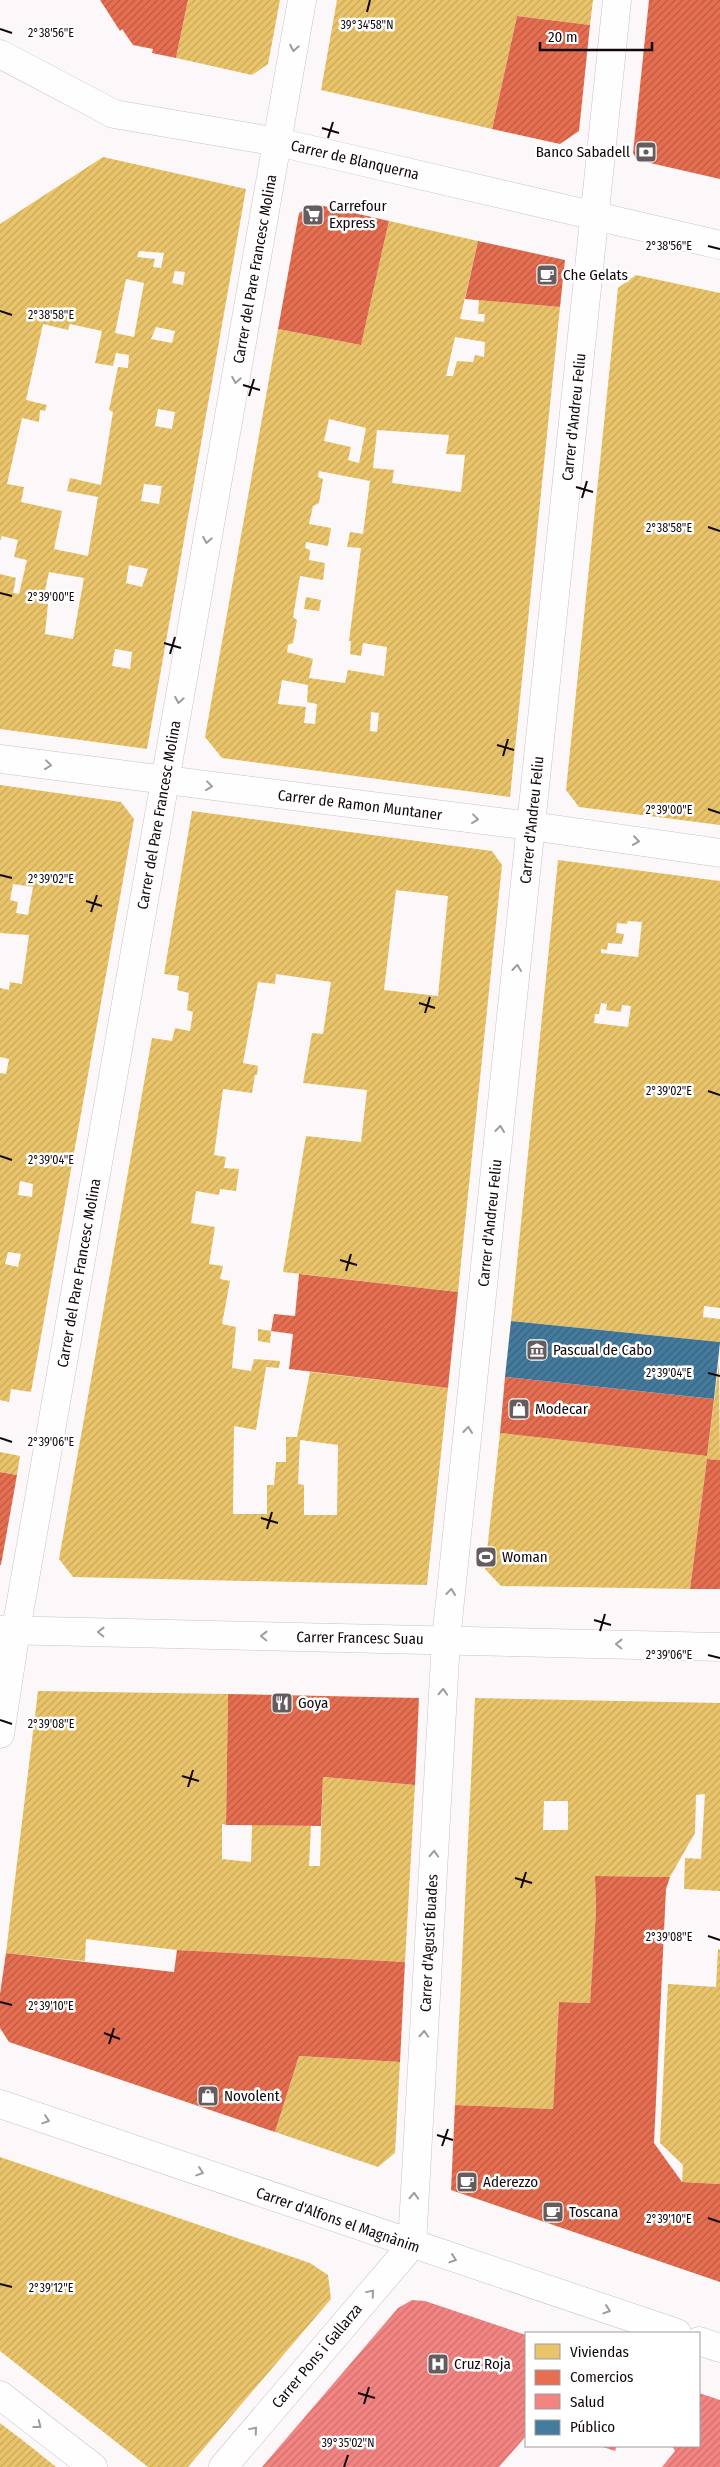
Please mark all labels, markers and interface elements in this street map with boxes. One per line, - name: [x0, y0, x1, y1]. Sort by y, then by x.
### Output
- text: 39°34'58"N: [341, 18, 393, 32]
- scale bar: [540, 20, 652, 52]
- text: 2°38'56"E: [28, 26, 74, 40]
- text: 20 m: [548, 28, 578, 46]
- one-way arrow: [290, 44, 300, 52]
- street label: Carrer de Blanquerna: [289, 136, 421, 184]
- bank icon: Banco Sabadell: [634, 140, 658, 164]
- place label: Banco Sabadell: [536, 143, 630, 161]
- street label: Carrer del Pare Francesc Molina: [229, 173, 281, 365]
- place label: Carrefour Express: [329, 197, 387, 232]
- supermarket icon: Carrefour Express: [301, 203, 325, 227]
- text: 2°38'56"E: [646, 239, 692, 253]
- cafe icon: Che Gelats: [535, 263, 559, 287]
- place label: Che Gelats: [563, 266, 628, 284]
- text: 2°38'58"E: [28, 308, 74, 322]
- street label: Carrer d'Andreu Feliu: [558, 352, 590, 482]
- one-way arrow: [231, 376, 241, 385]
- text: 2°38'58"E: [646, 521, 692, 535]
- one-way arrow: [203, 536, 213, 545]
- text: 2°39'00"E: [28, 590, 75, 604]
- one-way arrow: [175, 696, 185, 705]
- street label: Carrer del Pare Francesc Molina: [133, 719, 185, 911]
- street label: Carrer d'Andreu Feliu: [516, 755, 548, 885]
- one-way arrow: [45, 759, 53, 770]
- one-way arrow: [206, 780, 214, 791]
- street label: Carrer de Ramon Muntaner: [277, 786, 444, 824]
- text: 2°39'00"E: [646, 803, 693, 817]
- one-way arrow: [471, 813, 479, 824]
- one-way arrow: [632, 835, 640, 846]
- text: 2°39'02"E: [28, 872, 74, 886]
- one-way arrow: [511, 963, 522, 971]
- text: 2°39'02"E: [646, 1084, 692, 1098]
- one-way arrow: [494, 1125, 505, 1133]
- text: 2°39'04"E: [28, 1153, 74, 1167]
- street label: Carrer d'Andreu Feliu: [474, 1158, 506, 1288]
- street label: Carrer del Pare Francesc Molina: [53, 1177, 105, 1369]
- museum icon: Pascual de Cabo: [525, 1338, 549, 1362]
- place label: Pascual de Cabo: [553, 1341, 652, 1359]
- text: 2°39'04"E: [646, 1366, 692, 1380]
- shop icon: Modecar: [507, 1397, 531, 1421]
- place label: Modecar: [535, 1400, 589, 1418]
- one-way arrow: [462, 1426, 473, 1434]
- text: 2°39'06"E: [28, 1435, 75, 1449]
- sports icon: Woman: [474, 1545, 498, 1569]
- place label: Woman: [502, 1548, 548, 1566]
- one-way arrow: [446, 1587, 457, 1595]
- one-way arrow: [97, 1627, 105, 1638]
- street label: Carrer Francesc Suau: [296, 1628, 424, 1648]
- one-way arrow: [260, 1631, 268, 1641]
- one-way arrow: [615, 1639, 622, 1649]
- text: 2°39'06"E: [646, 1648, 693, 1662]
- one-way arrow: [438, 1688, 449, 1696]
- restaurant icon: Goya: [270, 1691, 294, 1715]
- place label: Goya: [298, 1694, 328, 1712]
- text: 2°39'08"E: [28, 1717, 75, 1731]
- one-way arrow: [429, 1850, 440, 1858]
- street label: Carrer d'Agustí Buades: [416, 1874, 442, 2012]
- text: 2°39'08"E: [646, 1930, 693, 1944]
- text: 2°39'10"E: [28, 1999, 74, 2013]
- one-way arrow: [418, 2030, 429, 2038]
- shop icon: Novolent: [196, 2084, 220, 2108]
- place label: Novolent: [224, 2087, 280, 2105]
- one-way arrow: [41, 2114, 50, 2124]
- one-way arrow: [195, 2167, 204, 2177]
- cafe icon: Aderezzo: [455, 2170, 479, 2194]
- place label: Aderezzo: [483, 2173, 538, 2191]
- street label: Carrer d'Alfons el Magnànim: [254, 2183, 422, 2257]
- one-way arrow: [409, 2192, 420, 2200]
- cafe icon: Toscana: [541, 2200, 565, 2224]
- place label: Toscana: [569, 2203, 618, 2221]
- text: 2°39'10"E: [646, 2212, 692, 2226]
- one-way arrow: [448, 2253, 457, 2263]
- text: 2°39'12"E: [29, 2281, 74, 2295]
- one-way arrow: [365, 2289, 374, 2298]
- street label: Carrer Pons i Gallarza: [268, 2300, 366, 2412]
- one-way arrow: [603, 2304, 611, 2314]
- legend: [525, 2332, 700, 2447]
- text: Viviendas: [570, 2343, 629, 2361]
- hospital icon: Cruz Roja: [426, 2352, 450, 2376]
- place label: Cruz Roja: [454, 2355, 511, 2373]
- text: Comercios: [570, 2368, 633, 2386]
- text: Salud: [570, 2393, 605, 2411]
- text: Público: [570, 2418, 615, 2436]
- one-way arrow: [33, 2419, 42, 2428]
- one-way arrow: [249, 2426, 258, 2435]
- text: 39°35'02"N: [322, 2436, 374, 2450]

